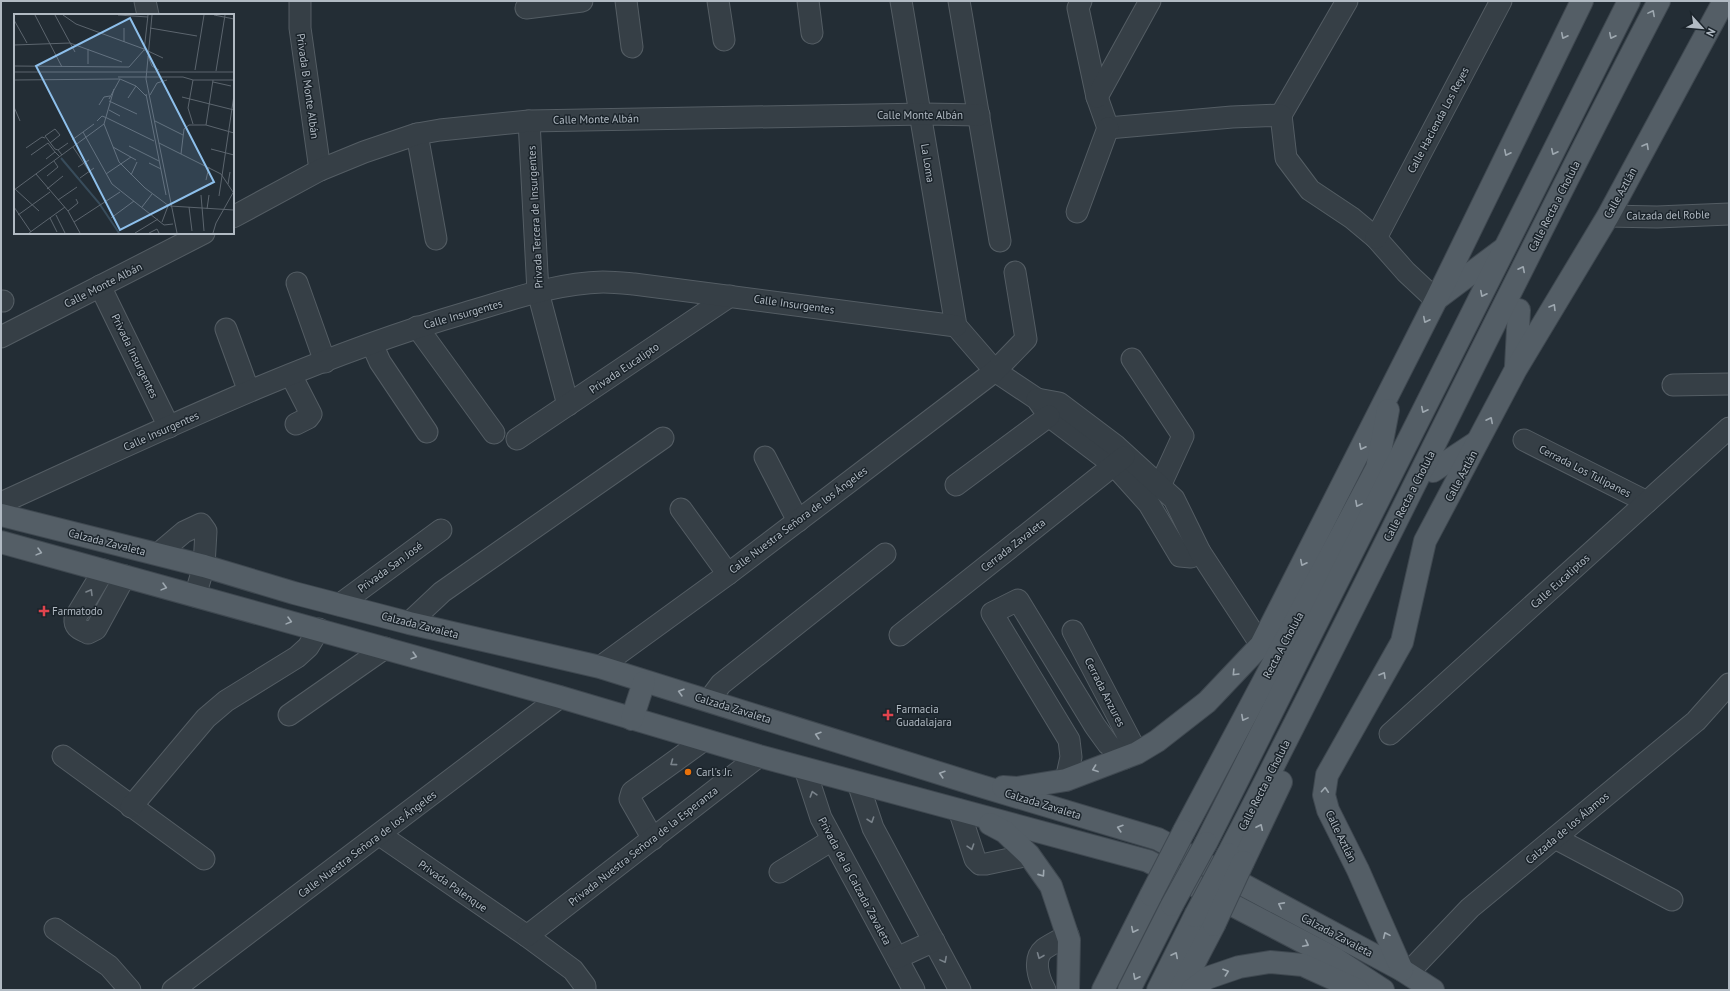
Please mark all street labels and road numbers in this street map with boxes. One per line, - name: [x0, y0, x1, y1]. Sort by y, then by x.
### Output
- street label: Privada B Monte Albán: [294, 32, 322, 140]
- street label: Calle Hacienda Los Reyes: [1404, 64, 1472, 175]
- street label: Calle Monte Albán: [877, 108, 963, 122]
- street label: Calle Monte Albán: [553, 111, 639, 127]
- street label: La Loma: [918, 143, 938, 183]
- street label: Privada Tercera de Insurgentes: [524, 145, 546, 289]
- street label: Calle Recta a Cholula: [1525, 159, 1583, 253]
- street label: Calle Aztlán: [1600, 165, 1640, 221]
- street label: Calzada del Roble: [1626, 207, 1710, 223]
- street label: Calle Monte Albán: [62, 259, 144, 311]
- street label: Calle Insurgentes: [753, 291, 836, 317]
- street label: Calle Insurgentes: [422, 296, 504, 332]
- street label: Privada Insurgentes: [108, 311, 162, 401]
- street label: Privada Eucalipto: [586, 339, 662, 397]
- street label: Calle Insurgentes: [121, 408, 201, 454]
- street label: Cerrada Los Tulipanes: [1537, 442, 1634, 500]
- street label: Calle Aztlán: [1442, 448, 1480, 504]
- street label: Calle Recta a Cholula: [1380, 449, 1438, 543]
- street label: Calle Nuestra Señora de los Ángeles: [726, 463, 870, 577]
- street label: Cerrada Zavaleta: [978, 515, 1048, 575]
- street label: Calzada Zavaleta: [67, 526, 147, 558]
- street label: Privada San José: [355, 538, 426, 595]
- street label: Calle Eucaliptos: [1527, 550, 1593, 611]
- street label: Calzada Zavaleta: [380, 609, 460, 641]
- street label: Recta A Cholula: [1260, 609, 1306, 681]
- street label: Cerrada Anzures: [1082, 655, 1129, 729]
- street label: Calzada Zavaleta: [693, 690, 773, 726]
- street label: Calle Recta a Cholula: [1235, 738, 1293, 832]
- street label: Privada Nuestra Señora de la Esperanza: [565, 783, 721, 909]
- street label: Calzada Zavaleta: [1003, 786, 1083, 822]
- street label: Calle Nuestra Señora de los Ángeles: [295, 787, 439, 901]
- street label: Calzada de los Álamos: [1522, 789, 1612, 867]
- street label: Calle Aztlán: [1323, 808, 1359, 864]
- street label: Privada de la Calzada Zavaleta: [815, 815, 895, 947]
- street label: Privada Palenque: [416, 857, 491, 915]
- street label: Calzada Zavaleta: [1299, 910, 1375, 960]

